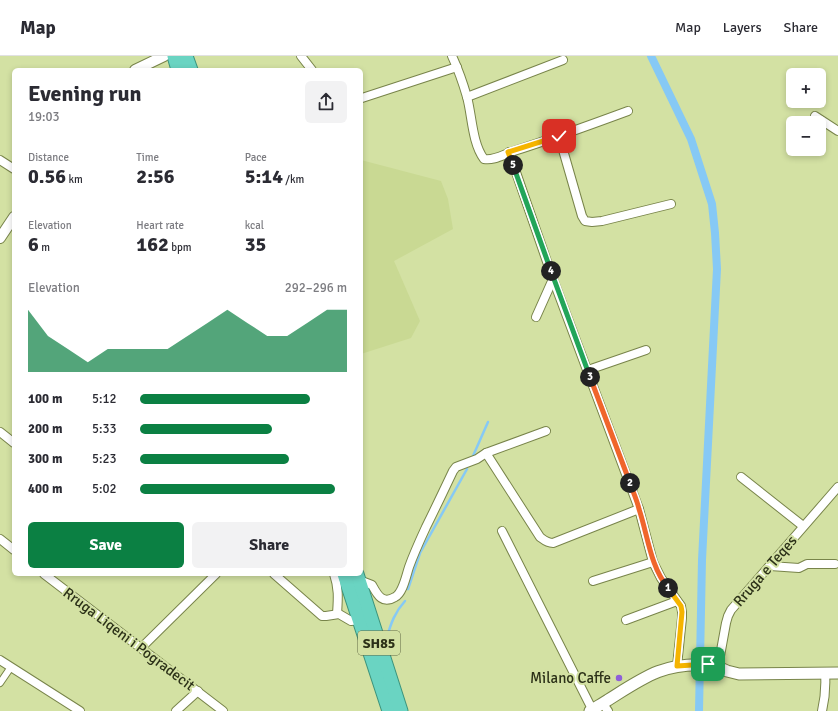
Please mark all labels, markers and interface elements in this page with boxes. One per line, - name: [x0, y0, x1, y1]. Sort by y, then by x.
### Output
- text: Map: [20, 16, 56, 40]
- text: Map: [675, 19, 701, 36]
- text: Layers: [723, 19, 762, 36]
- text: Share: [784, 19, 818, 36]
- map controls: [786, 68, 826, 156]
- button: +: [786, 68, 826, 108]
- text: Evening run: [28, 80, 142, 107]
- button: share: [305, 81, 347, 123]
- text: 19:03: [28, 109, 60, 125]
- button: −: [786, 116, 826, 156]
- pin: [542, 119, 576, 153]
- icon: check: [548, 125, 570, 147]
- text: Distance: [28, 151, 69, 164]
- text: Time: [136, 151, 159, 164]
- text: Pace: [245, 151, 267, 164]
- pin: 5: [503, 155, 523, 175]
- text: 5: [510, 158, 516, 171]
- text: 0.56: [28, 164, 66, 189]
- text: 2:56: [136, 164, 175, 189]
- text: 5:14: [245, 164, 283, 189]
- text: km: [66, 173, 83, 186]
- text: /km: [283, 173, 304, 186]
- text: Elevation: [28, 219, 72, 232]
- text: Heart rate: [136, 219, 184, 232]
- text: kcal: [245, 219, 264, 232]
- text: 6: [28, 232, 39, 257]
- text: 162: [136, 232, 169, 257]
- text: 35: [245, 232, 266, 257]
- text: m: [39, 241, 50, 254]
- text: bpm: [169, 241, 192, 254]
- pin: 4: [541, 261, 561, 281]
- text: 4: [548, 264, 554, 277]
- text: Elevation: [28, 280, 80, 296]
- text: 292–296 m: [285, 280, 347, 296]
- pin: 3: [580, 367, 600, 387]
- text: 3: [587, 370, 593, 383]
- text: 100 m: [28, 391, 62, 407]
- text: 5:12: [92, 391, 117, 407]
- text: 200 m: [28, 421, 62, 437]
- text: 5:33: [92, 421, 117, 437]
- text: 300 m: [28, 451, 62, 467]
- text: 5:23: [92, 451, 117, 467]
- pin: 2: [620, 473, 640, 493]
- text: 2: [627, 476, 633, 489]
- text: 400 m: [28, 481, 62, 497]
- text: 5:02: [92, 481, 117, 497]
- button: Save: [28, 522, 184, 568]
- button: Share: [192, 522, 347, 568]
- street label: Rruga e Teqes: [729, 532, 801, 610]
- pin: 1: [658, 578, 678, 598]
- text: 1: [665, 581, 671, 594]
- street label: Rruga Liqeni i Pogradecit: [60, 584, 198, 694]
- road number: SH85: [358, 631, 400, 655]
- pin: [691, 647, 725, 681]
- icon: arrive: [697, 653, 719, 675]
- place label: Milano Caffe: [530, 669, 611, 687]
- marker: Milano Caffe: [614, 673, 624, 683]

